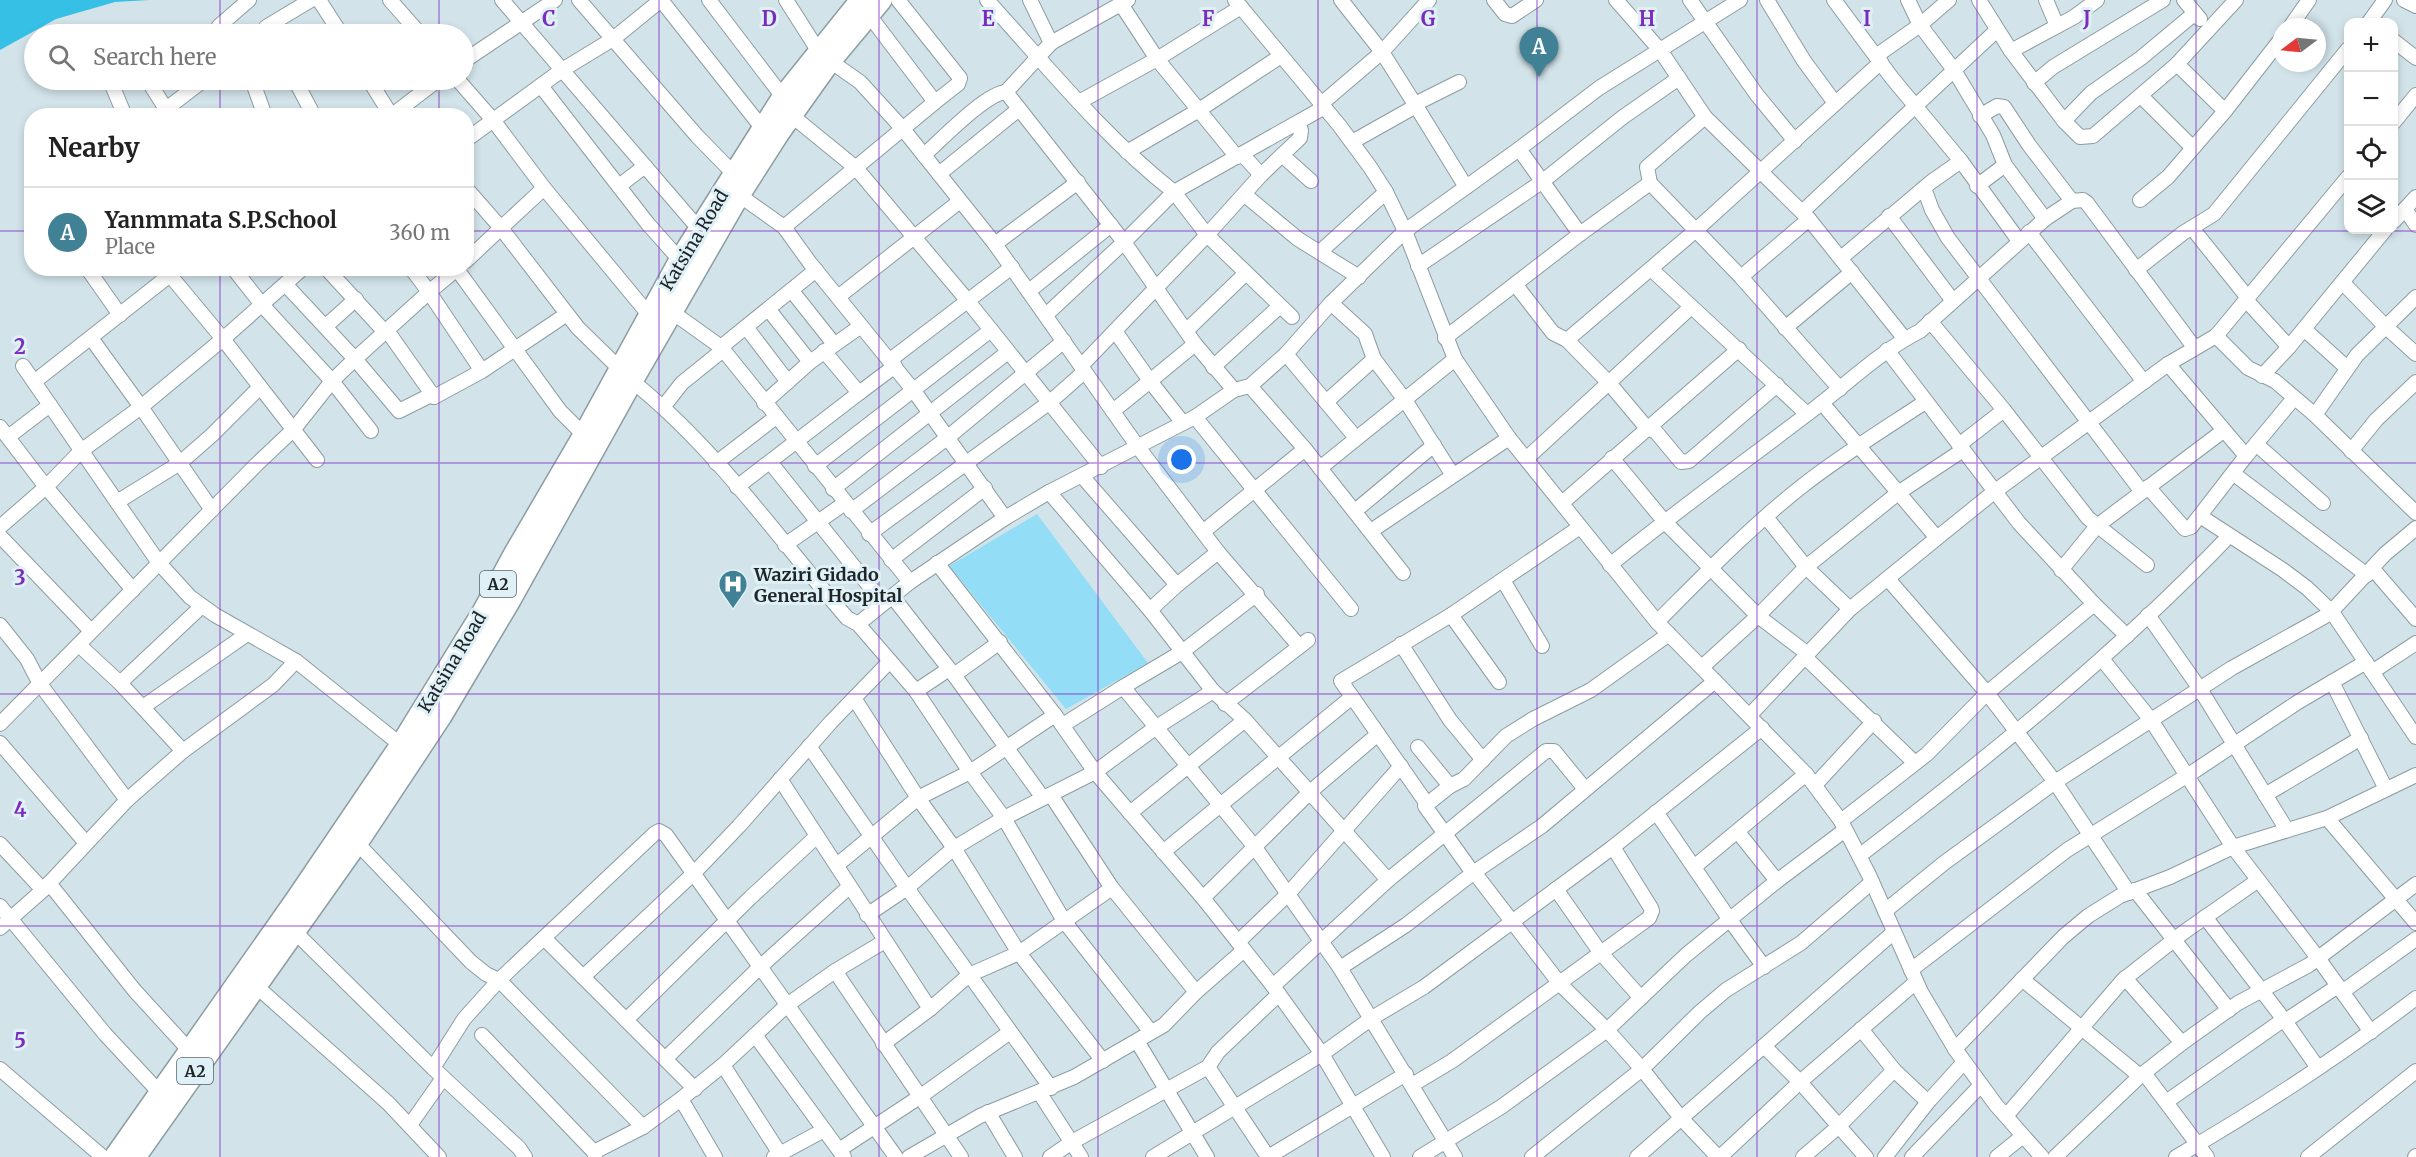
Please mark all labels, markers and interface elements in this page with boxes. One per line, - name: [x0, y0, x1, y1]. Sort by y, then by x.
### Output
- text: C: [542, 6, 556, 31]
- text: D: [761, 6, 777, 31]
- text: E: [981, 6, 995, 31]
- text: F: [1202, 6, 1215, 31]
- text: G: [1421, 6, 1436, 31]
- text: H: [1639, 6, 1655, 31]
- text: I: [1863, 6, 1871, 31]
- text: J: [2082, 6, 2091, 31]
- north arrow: [2272, 18, 2326, 72]
- map controls: [2344, 18, 2398, 234]
- button: +: [2344, 18, 2398, 72]
- search box: [24, 24, 474, 90]
- pin: A: [1520, 28, 1558, 77]
- icon: search: [45, 41, 78, 74]
- text: Search here: [93, 43, 216, 71]
- button: −: [2344, 72, 2398, 126]
- button: locate: [2344, 126, 2398, 180]
- text: Nearby: [48, 131, 140, 164]
- button: layers: [2344, 180, 2398, 234]
- street label: Katsina Road: [655, 185, 733, 295]
- text: Yanmmata S.P.School: [105, 206, 337, 234]
- text: A: [60, 220, 75, 245]
- text: 360 m: [389, 220, 450, 245]
- text: Place: [105, 234, 155, 259]
- text: 2: [14, 334, 26, 359]
- your location: [1167, 445, 1196, 474]
- place label: Waziri Gidado General Hospital: [753, 563, 903, 607]
- text: 3: [14, 565, 26, 590]
- hospital icon: Waziri Gidado General Hospital: [717, 568, 749, 610]
- road number: A2: [480, 571, 516, 597]
- street label: Katsina Road: [413, 607, 491, 717]
- text: 4: [14, 797, 27, 822]
- text: 5: [14, 1028, 26, 1053]
- road number: A2: [177, 1058, 213, 1084]

